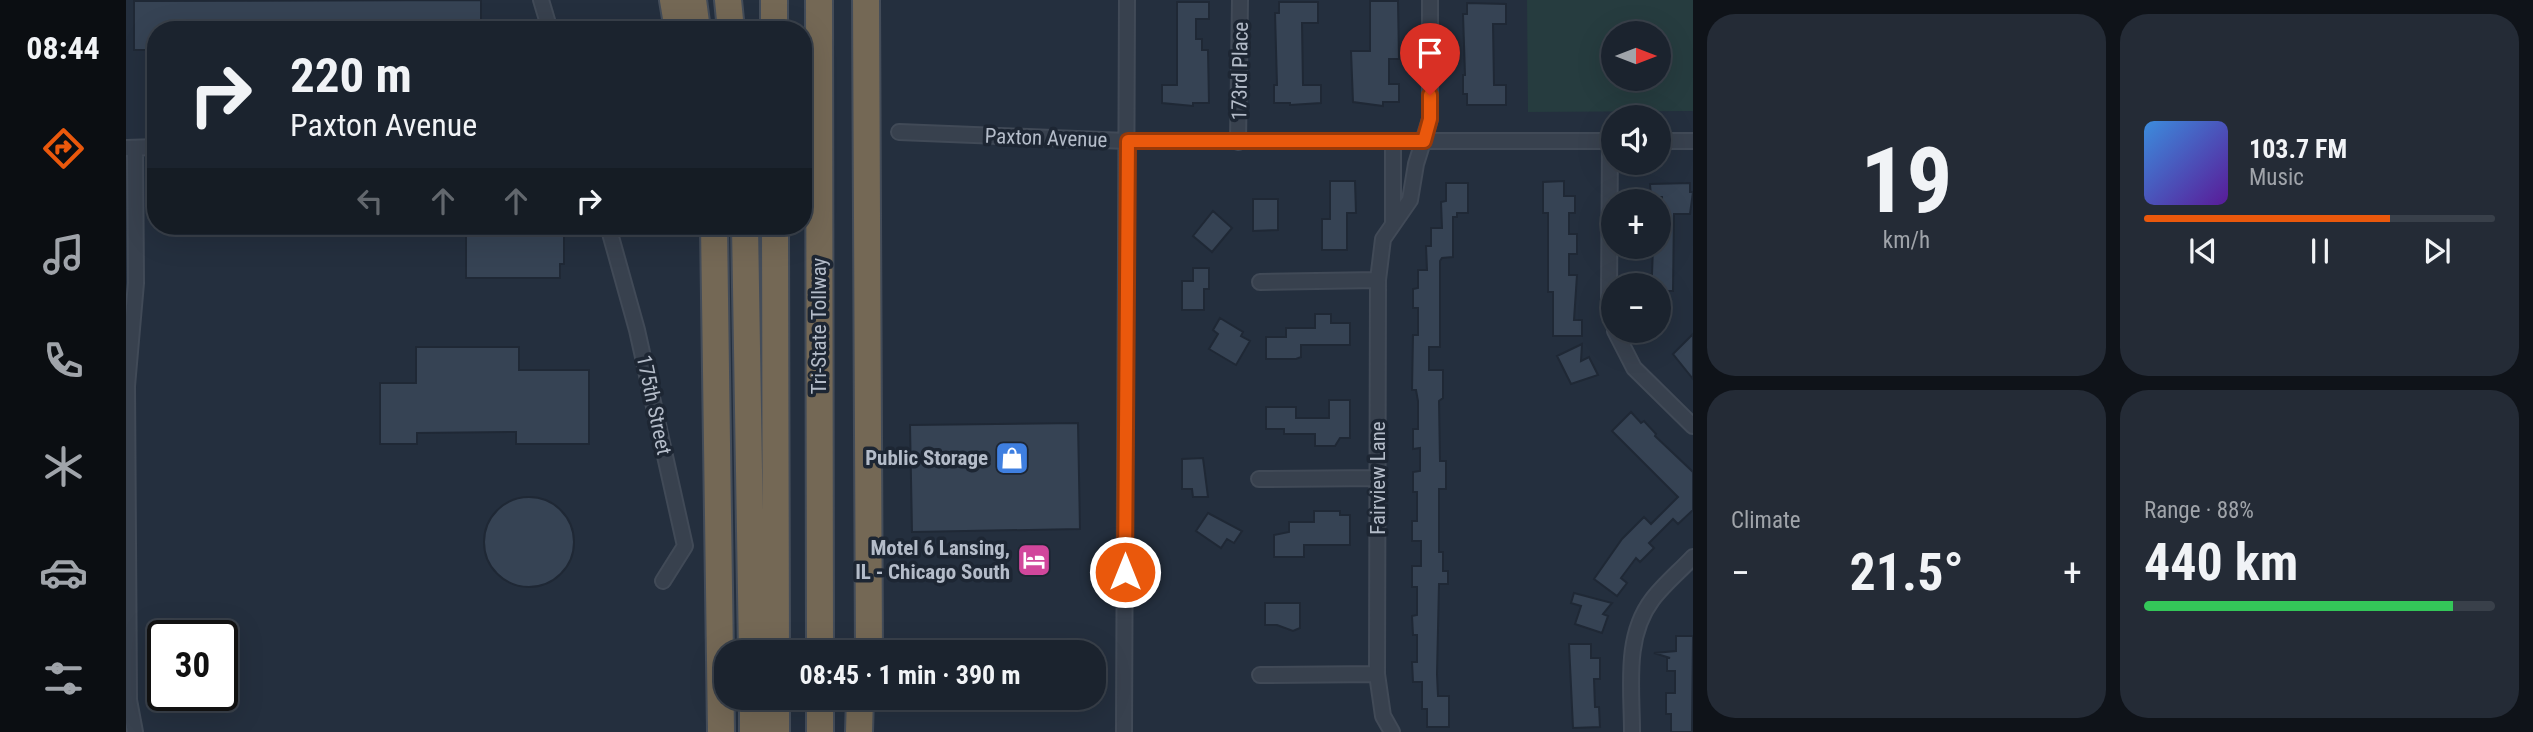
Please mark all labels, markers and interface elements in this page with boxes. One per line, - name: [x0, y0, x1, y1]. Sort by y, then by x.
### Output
- street label: 173rd Place: [1227, 21, 1253, 121]
- north arrow: [1601, 21, 1671, 91]
- map controls: [1601, 21, 1671, 343]
- pin: [1400, 23, 1460, 95]
- text: 08:44: [26, 29, 100, 67]
- icon: arrive: [1411, 34, 1449, 72]
- text: 220 m: [290, 47, 412, 104]
- icon: right: [175, 49, 266, 140]
- button: sound: [1601, 105, 1671, 175]
- text: Paxton Avenue: [290, 106, 477, 144]
- icon: directions: [39, 124, 88, 173]
- street label: Paxton Avenue: [984, 124, 1108, 152]
- text: 19: [1861, 128, 1952, 234]
- text: 103.7 FM: [2249, 134, 2347, 164]
- text: Music: [2249, 164, 2304, 191]
- icon: left: [351, 182, 389, 220]
- icon: ahead: [424, 182, 462, 220]
- icon: ahead: [497, 182, 535, 220]
- icon: right: [570, 182, 608, 220]
- button: +: [1601, 189, 1671, 259]
- text: km/h: [1883, 227, 1930, 254]
- icon: music: [39, 230, 88, 279]
- icon: previous: [2184, 232, 2222, 270]
- icon: pause: [2301, 232, 2339, 270]
- icon: next: [2418, 232, 2456, 270]
- street label: Tri-State Tollway: [807, 257, 831, 394]
- button: −: [1601, 273, 1671, 343]
- icon: phone: [39, 336, 88, 385]
- street label: 175th Street: [632, 353, 676, 457]
- street label: Fairview Lane: [1366, 421, 1390, 535]
- shop icon: Public Storage: [993, 439, 1031, 477]
- icon: climate: [39, 442, 88, 491]
- place label: Public Storage: [865, 446, 988, 470]
- text: Range · 88%: [2144, 497, 2254, 524]
- text: Climate: [1731, 507, 1801, 534]
- text: 440 km: [2144, 532, 2298, 593]
- position arrow: [1088, 535, 1162, 609]
- place label: Motel 6 Lansing, IL - Chicago South: [855, 536, 1010, 584]
- hotel icon: Motel 6 Lansing, IL - Chicago South: [1015, 541, 1053, 579]
- text: 21.5°: [1849, 542, 1964, 603]
- icon: car: [39, 548, 88, 597]
- text: −: [1731, 551, 1750, 595]
- text: +: [2063, 551, 2082, 595]
- speed limit sign: 30: [147, 620, 238, 711]
- icon: filters: [39, 654, 88, 703]
- text: 08:45 · 1 min · 390 m: [800, 660, 1020, 690]

